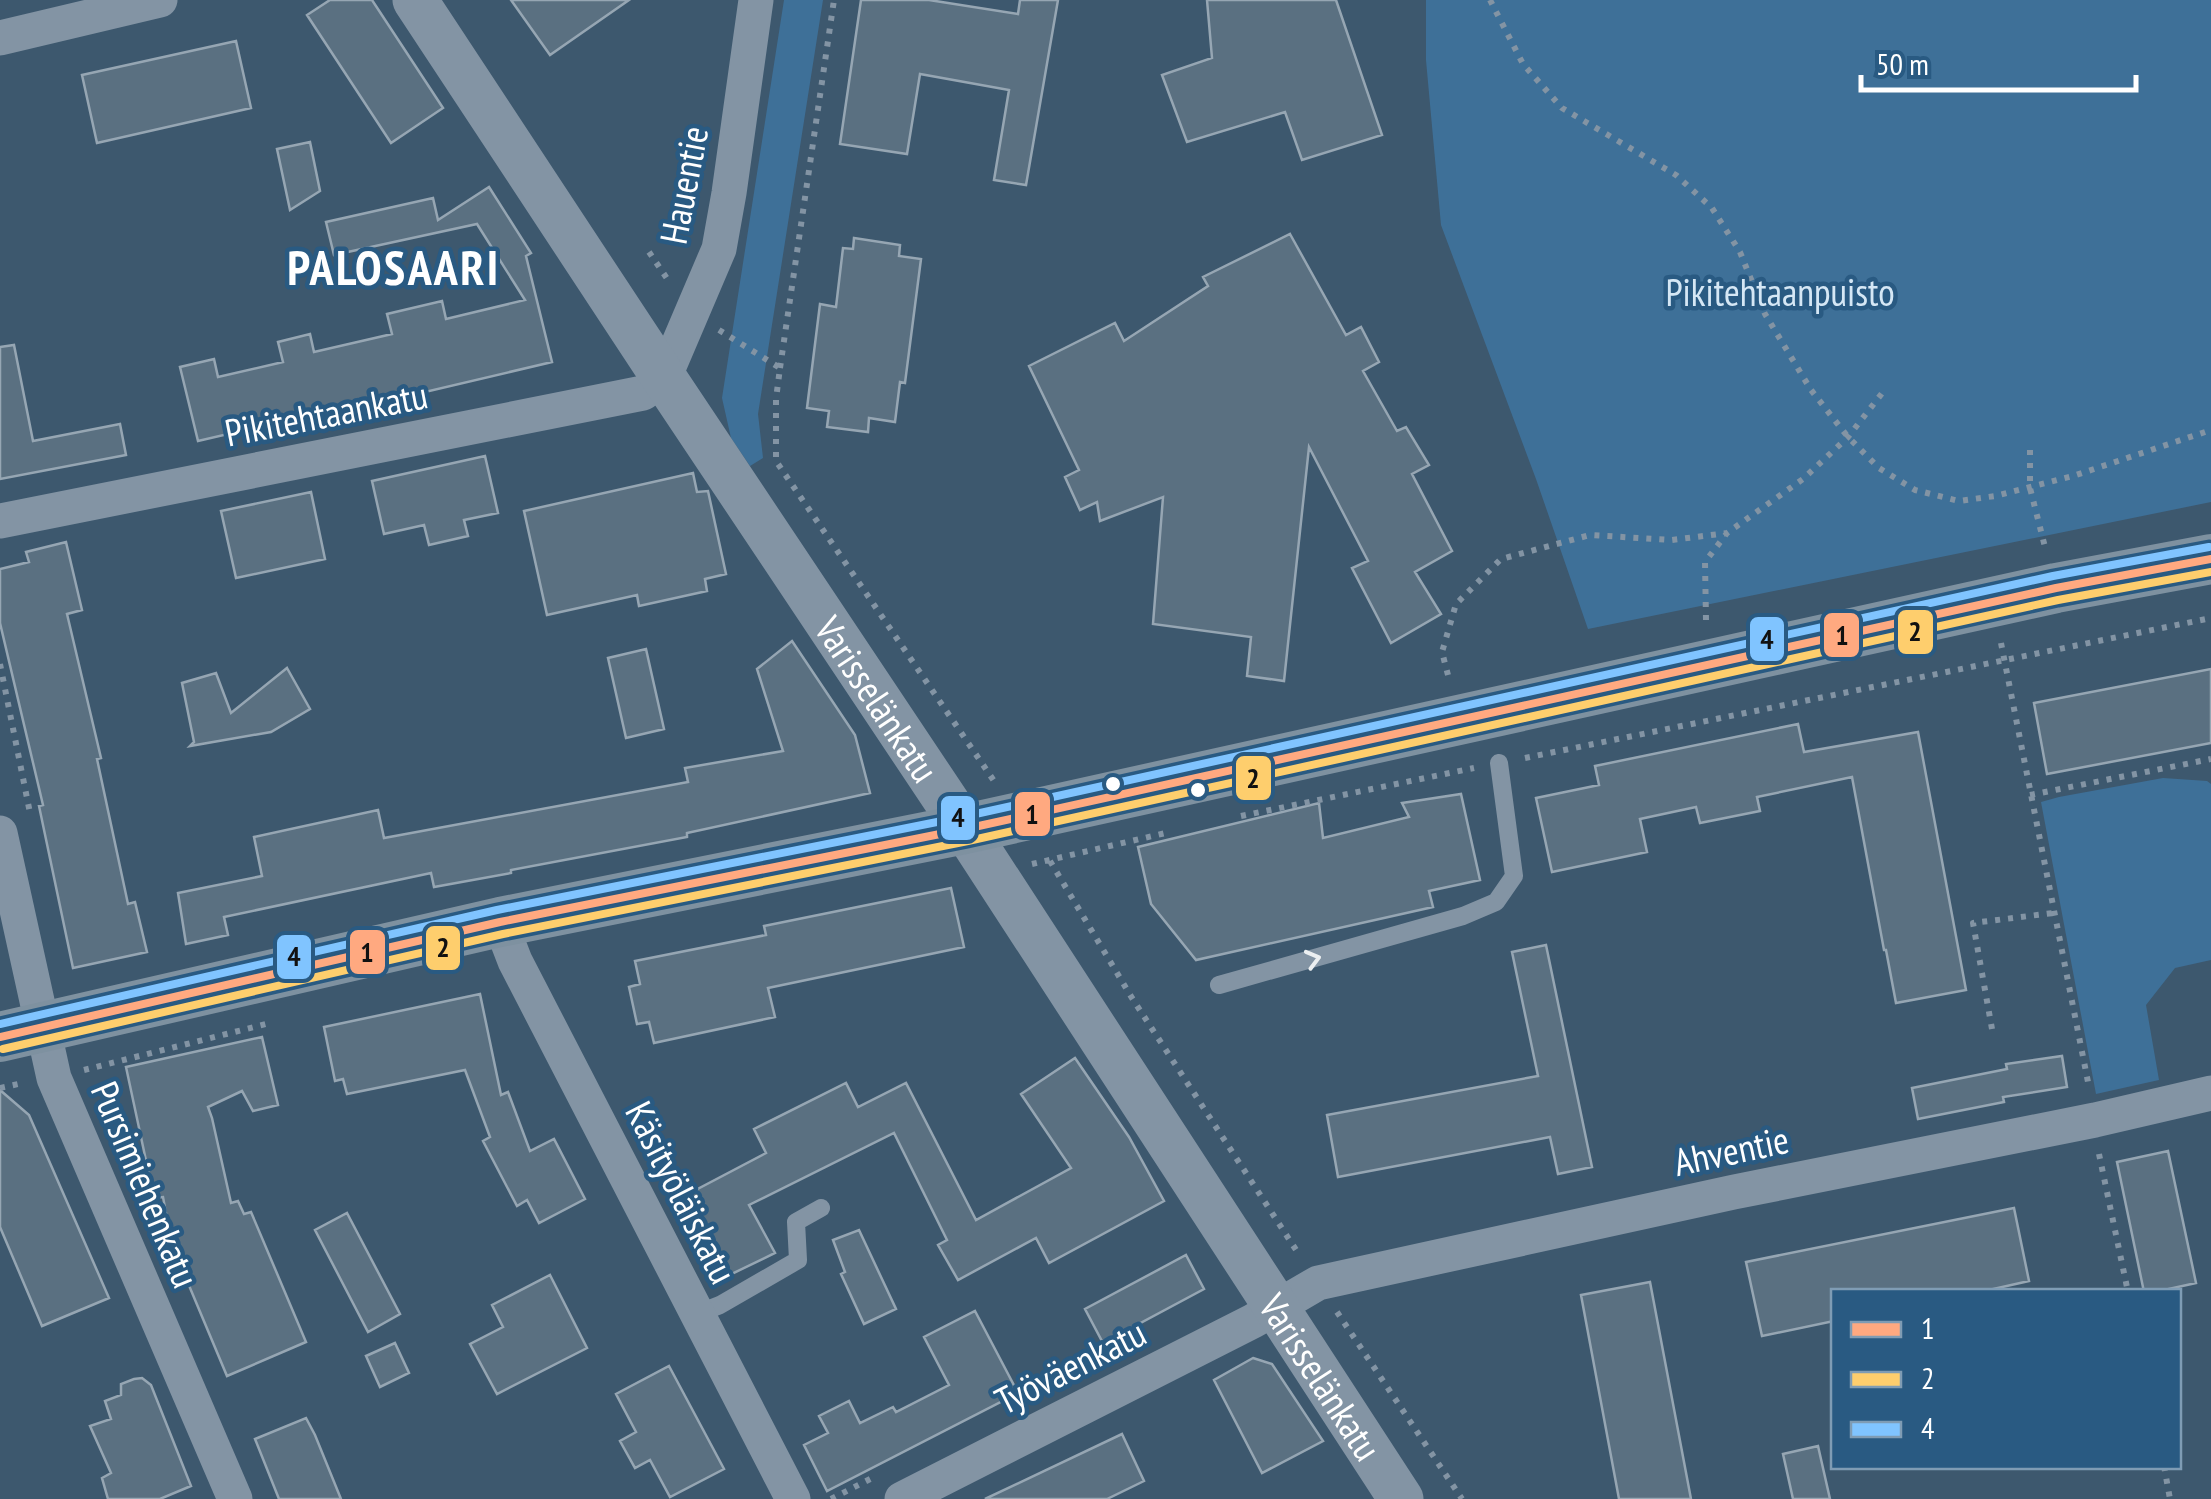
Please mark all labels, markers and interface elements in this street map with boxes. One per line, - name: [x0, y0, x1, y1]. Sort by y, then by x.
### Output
- scale bar: [1861, 30, 2136, 92]
- text: 50 m: [1876, 44, 1929, 83]
- street label: Hauentie: [648, 122, 718, 248]
- district label: PALOSAARI: [287, 236, 501, 298]
- park label: Pikitehtaanpuisto: [1665, 267, 1895, 316]
- street label: Pikitehtaankatu: [221, 369, 431, 457]
- street label: Varisselänkatu: [805, 605, 951, 791]
- line badge: 2: [1896, 608, 1935, 656]
- line badge: 1: [1822, 611, 1861, 659]
- text: 2: [1908, 612, 1922, 649]
- line badge: 4: [1748, 615, 1786, 663]
- text: 1: [1835, 616, 1849, 653]
- text: 4: [1760, 620, 1774, 657]
- line badge: 2: [1234, 754, 1273, 802]
- text: 2: [1246, 759, 1260, 796]
- unlabelled marker: [1103, 774, 1123, 794]
- unlabelled marker: [1188, 780, 1208, 800]
- line badge: 1: [1013, 790, 1052, 838]
- line badge: 4: [939, 794, 977, 842]
- text: 1: [1025, 795, 1039, 832]
- text: 4: [951, 798, 965, 835]
- line badge: 2: [424, 924, 462, 972]
- line badge: 1: [348, 928, 387, 976]
- text: 2: [436, 928, 450, 965]
- line badge: 4: [275, 933, 313, 981]
- text: 1: [360, 933, 374, 970]
- text: 4: [287, 937, 301, 974]
- one-way arrow: [1304, 950, 1321, 971]
- street label: Pursimiehenkatu: [81, 1074, 211, 1294]
- street label: Käsityöläiskatu: [615, 1093, 749, 1291]
- street label: Ahventie: [1669, 1114, 1793, 1186]
- street label: Varisselänkatu: [1249, 1283, 1393, 1469]
- legend: [1831, 1289, 2181, 1469]
- street label: Työväenkatu: [986, 1307, 1154, 1425]
- text: 1: [1921, 1308, 1935, 1347]
- text: 2: [1921, 1358, 1935, 1397]
- text: 4: [1921, 1408, 1935, 1447]

